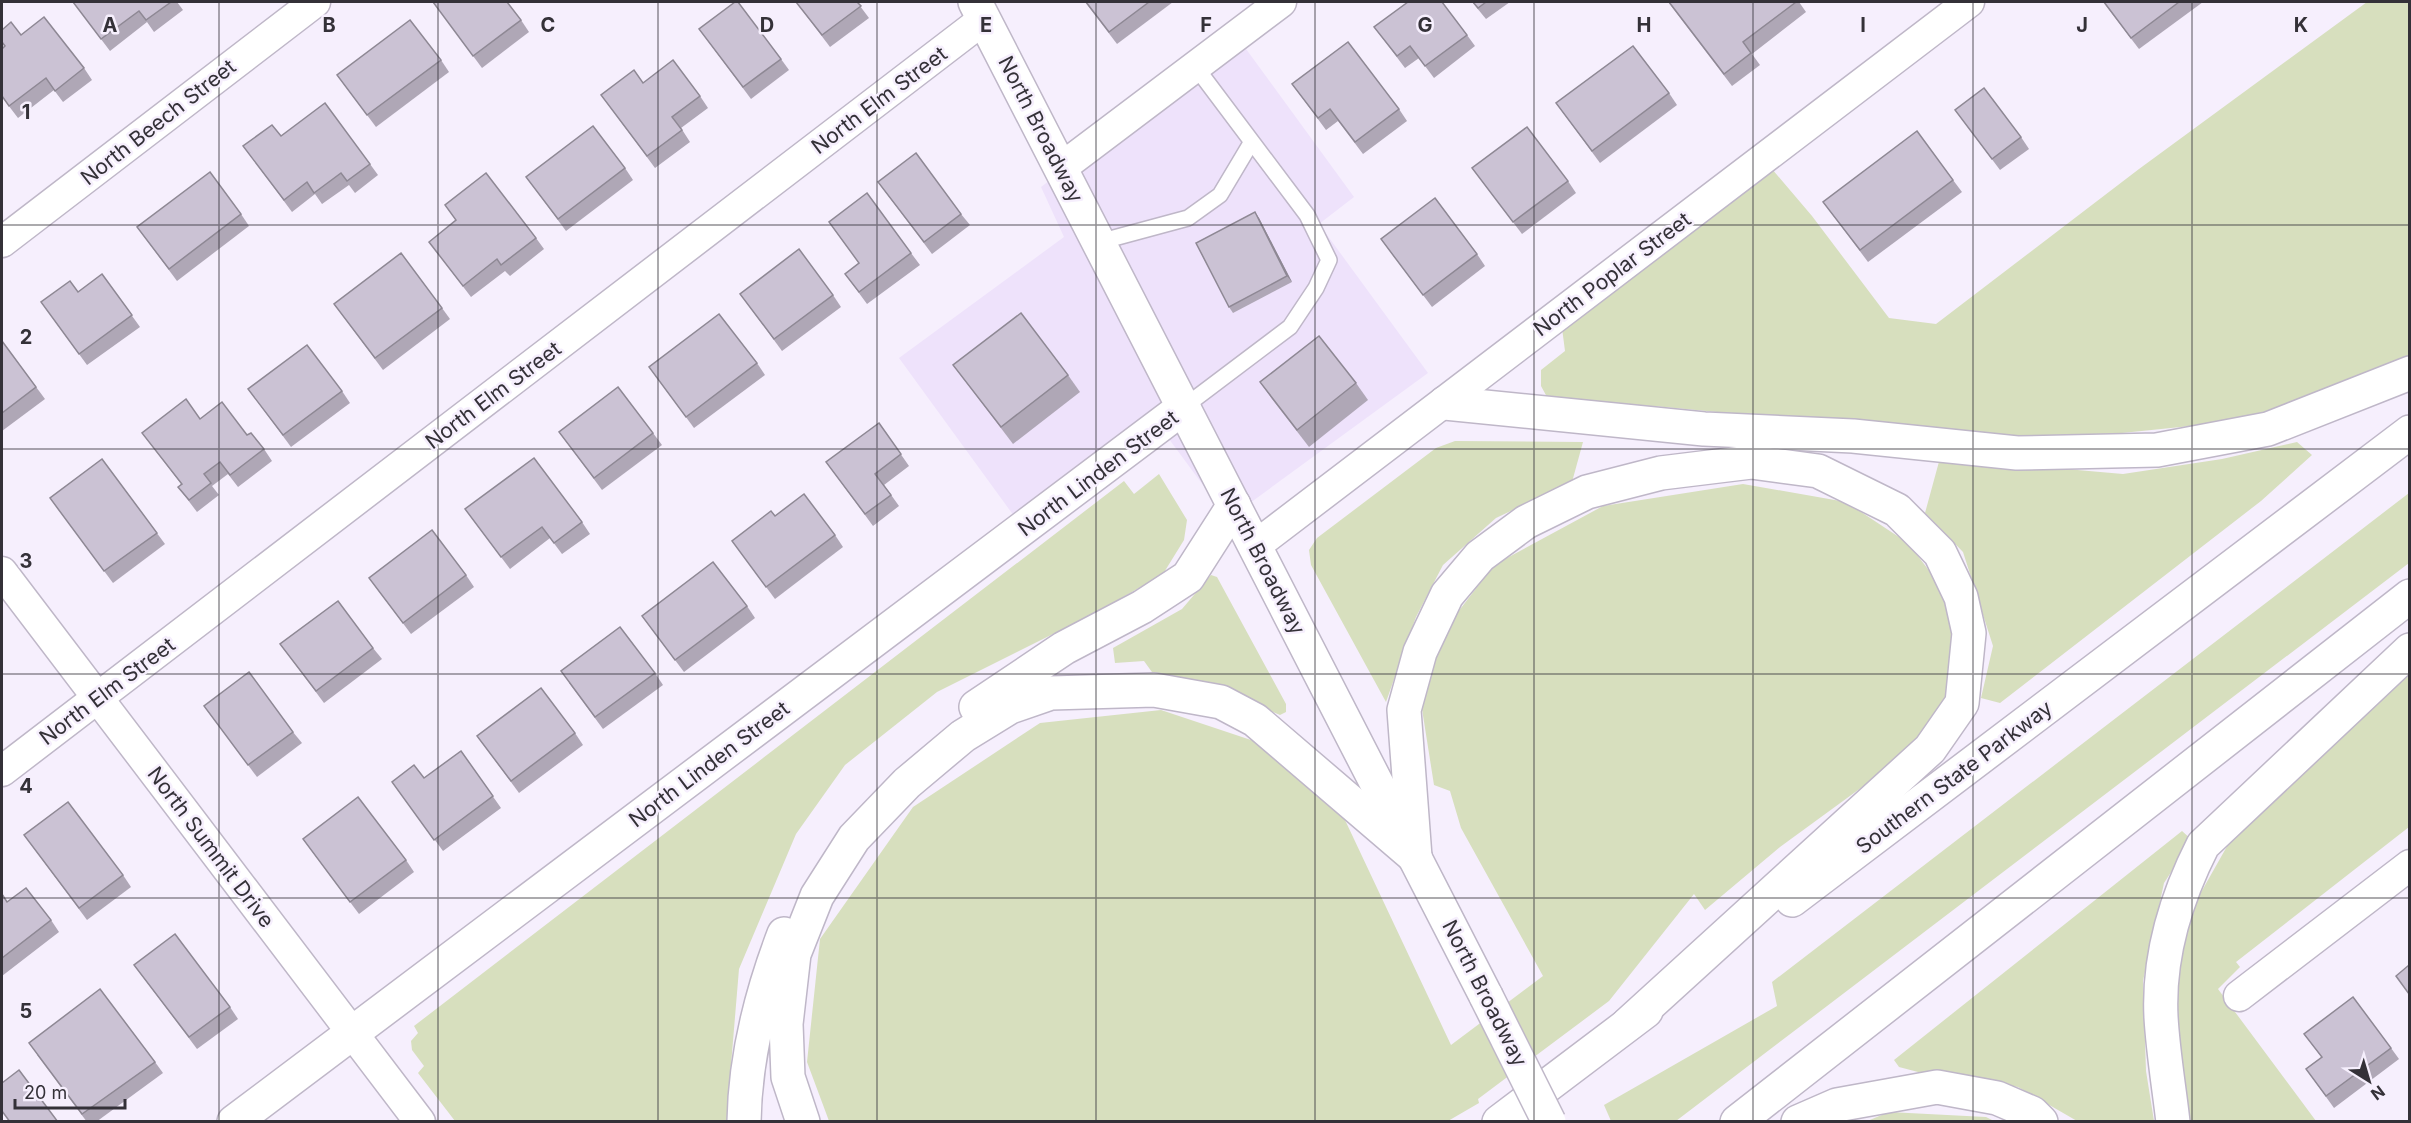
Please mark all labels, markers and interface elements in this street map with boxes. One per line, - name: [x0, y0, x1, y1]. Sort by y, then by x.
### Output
- text: A: [103, 13, 118, 37]
- text: B: [322, 13, 336, 37]
- text: C: [541, 13, 555, 37]
- text: D: [760, 13, 774, 37]
- text: E: [980, 13, 992, 37]
- text: F: [1200, 13, 1212, 37]
- text: G: [1417, 13, 1433, 37]
- text: H: [1637, 13, 1651, 37]
- text: I: [1860, 13, 1866, 37]
- text: J: [2076, 13, 2088, 37]
- text: K: [2294, 13, 2308, 37]
- street label: North Elm Street: [806, 41, 952, 159]
- street label: North Broadway: [993, 52, 1089, 207]
- street label: North Beech Street: [76, 54, 241, 190]
- text: 1: [22, 100, 30, 124]
- street label: North Poplar Street: [1528, 207, 1696, 341]
- text: 2: [20, 325, 32, 349]
- street label: North Elm Street: [420, 336, 566, 454]
- street label: North Linden Street: [1013, 405, 1183, 541]
- street label: North Broadway: [1215, 484, 1311, 639]
- text: 3: [20, 549, 32, 573]
- street label: North Elm Street: [34, 632, 180, 750]
- street label: Southern State Parkway: [1851, 695, 2057, 859]
- street label: North Linden Street: [624, 696, 794, 832]
- street label: North Summit Drive: [142, 762, 280, 932]
- text: 4: [19, 774, 33, 798]
- street label: North Broadway: [1437, 916, 1533, 1071]
- text: 5: [20, 999, 32, 1023]
- north arrow: [2339, 1051, 2399, 1111]
- scale bar: [15, 1072, 124, 1110]
- text: N: [2367, 1081, 2389, 1105]
- text: 20 m: [24, 1082, 67, 1103]

